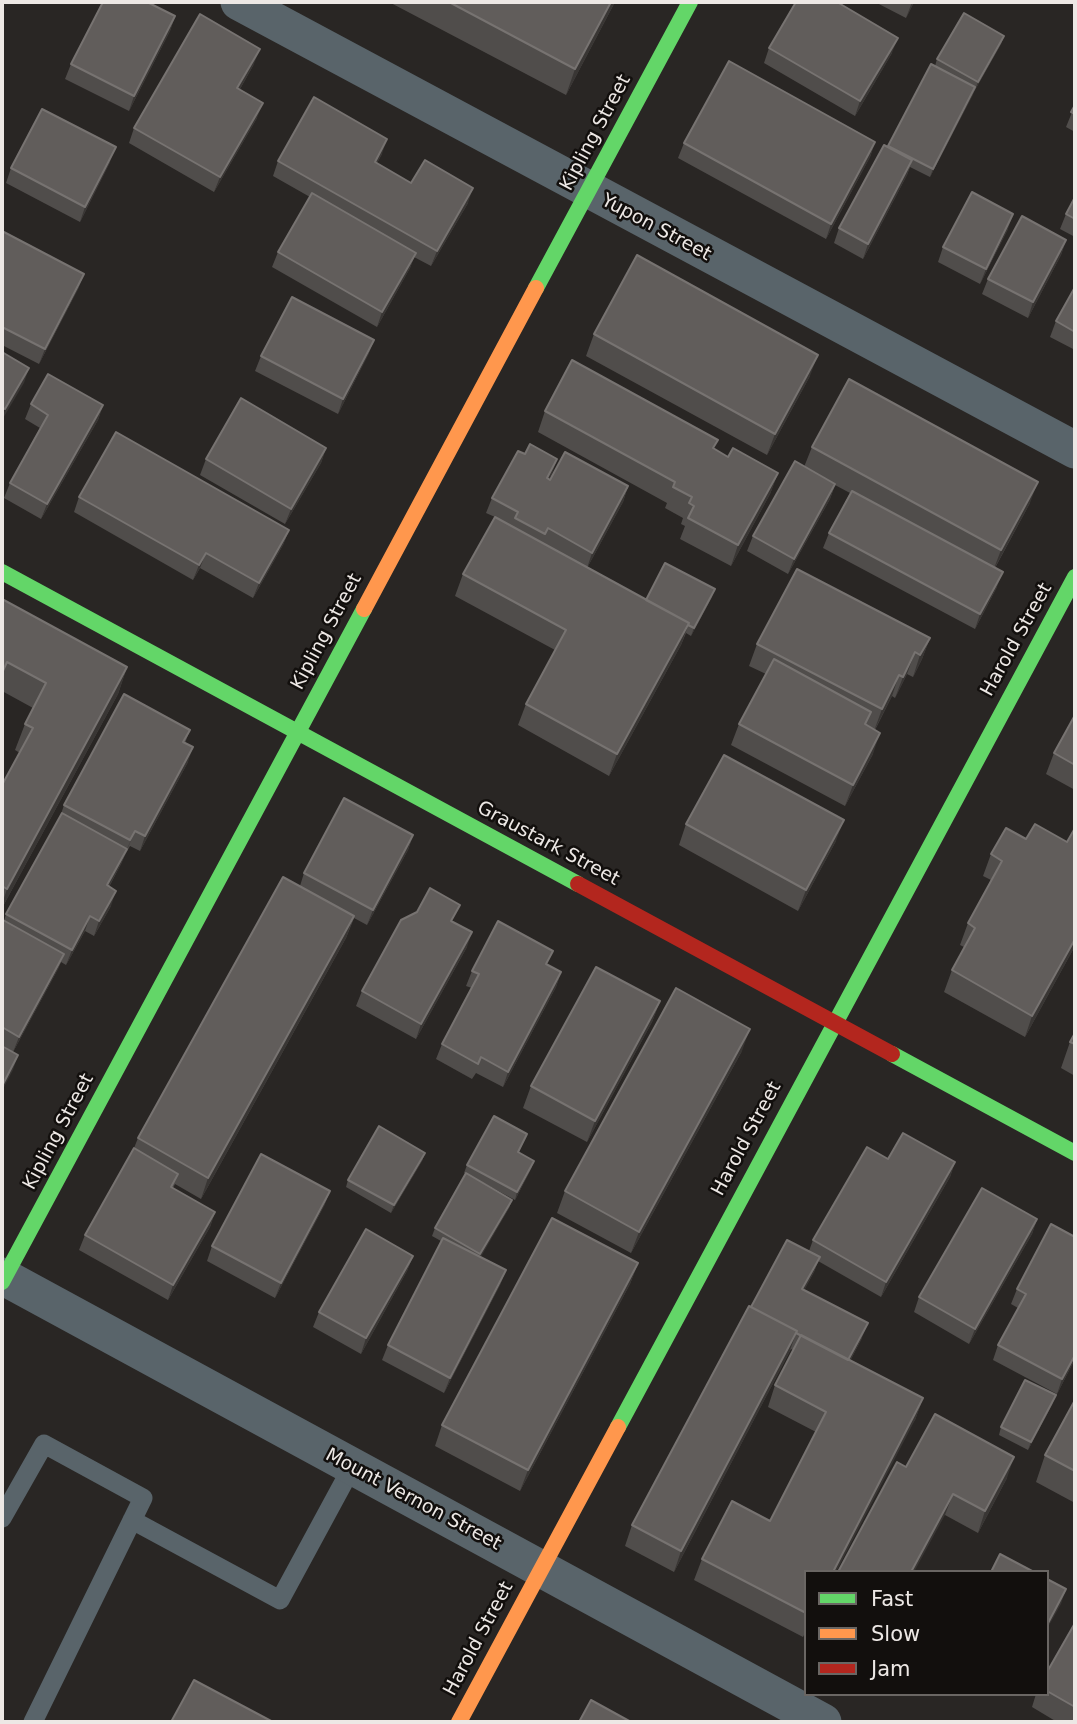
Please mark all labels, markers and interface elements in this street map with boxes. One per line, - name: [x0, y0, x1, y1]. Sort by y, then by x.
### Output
- street label: Kipling Street: [556, 71, 636, 195]
- street label: Yupon Street: [597, 190, 715, 266]
- street label: Kipling Street: [287, 570, 367, 694]
- street label: Harold Street: [976, 579, 1058, 701]
- street label: Graustark Street: [473, 797, 623, 891]
- street label: Kipling Street: [19, 1070, 99, 1194]
- street label: Harold Street: [707, 1078, 787, 1200]
- street label: Mount Vernon Street: [321, 1444, 505, 1556]
- legend: [804, 1570, 1049, 1696]
- street label: Harold Street: [439, 1578, 519, 1700]
- text: Fast: [871, 1587, 913, 1611]
- text: Slow: [871, 1622, 920, 1646]
- text: Jam: [871, 1657, 911, 1681]

